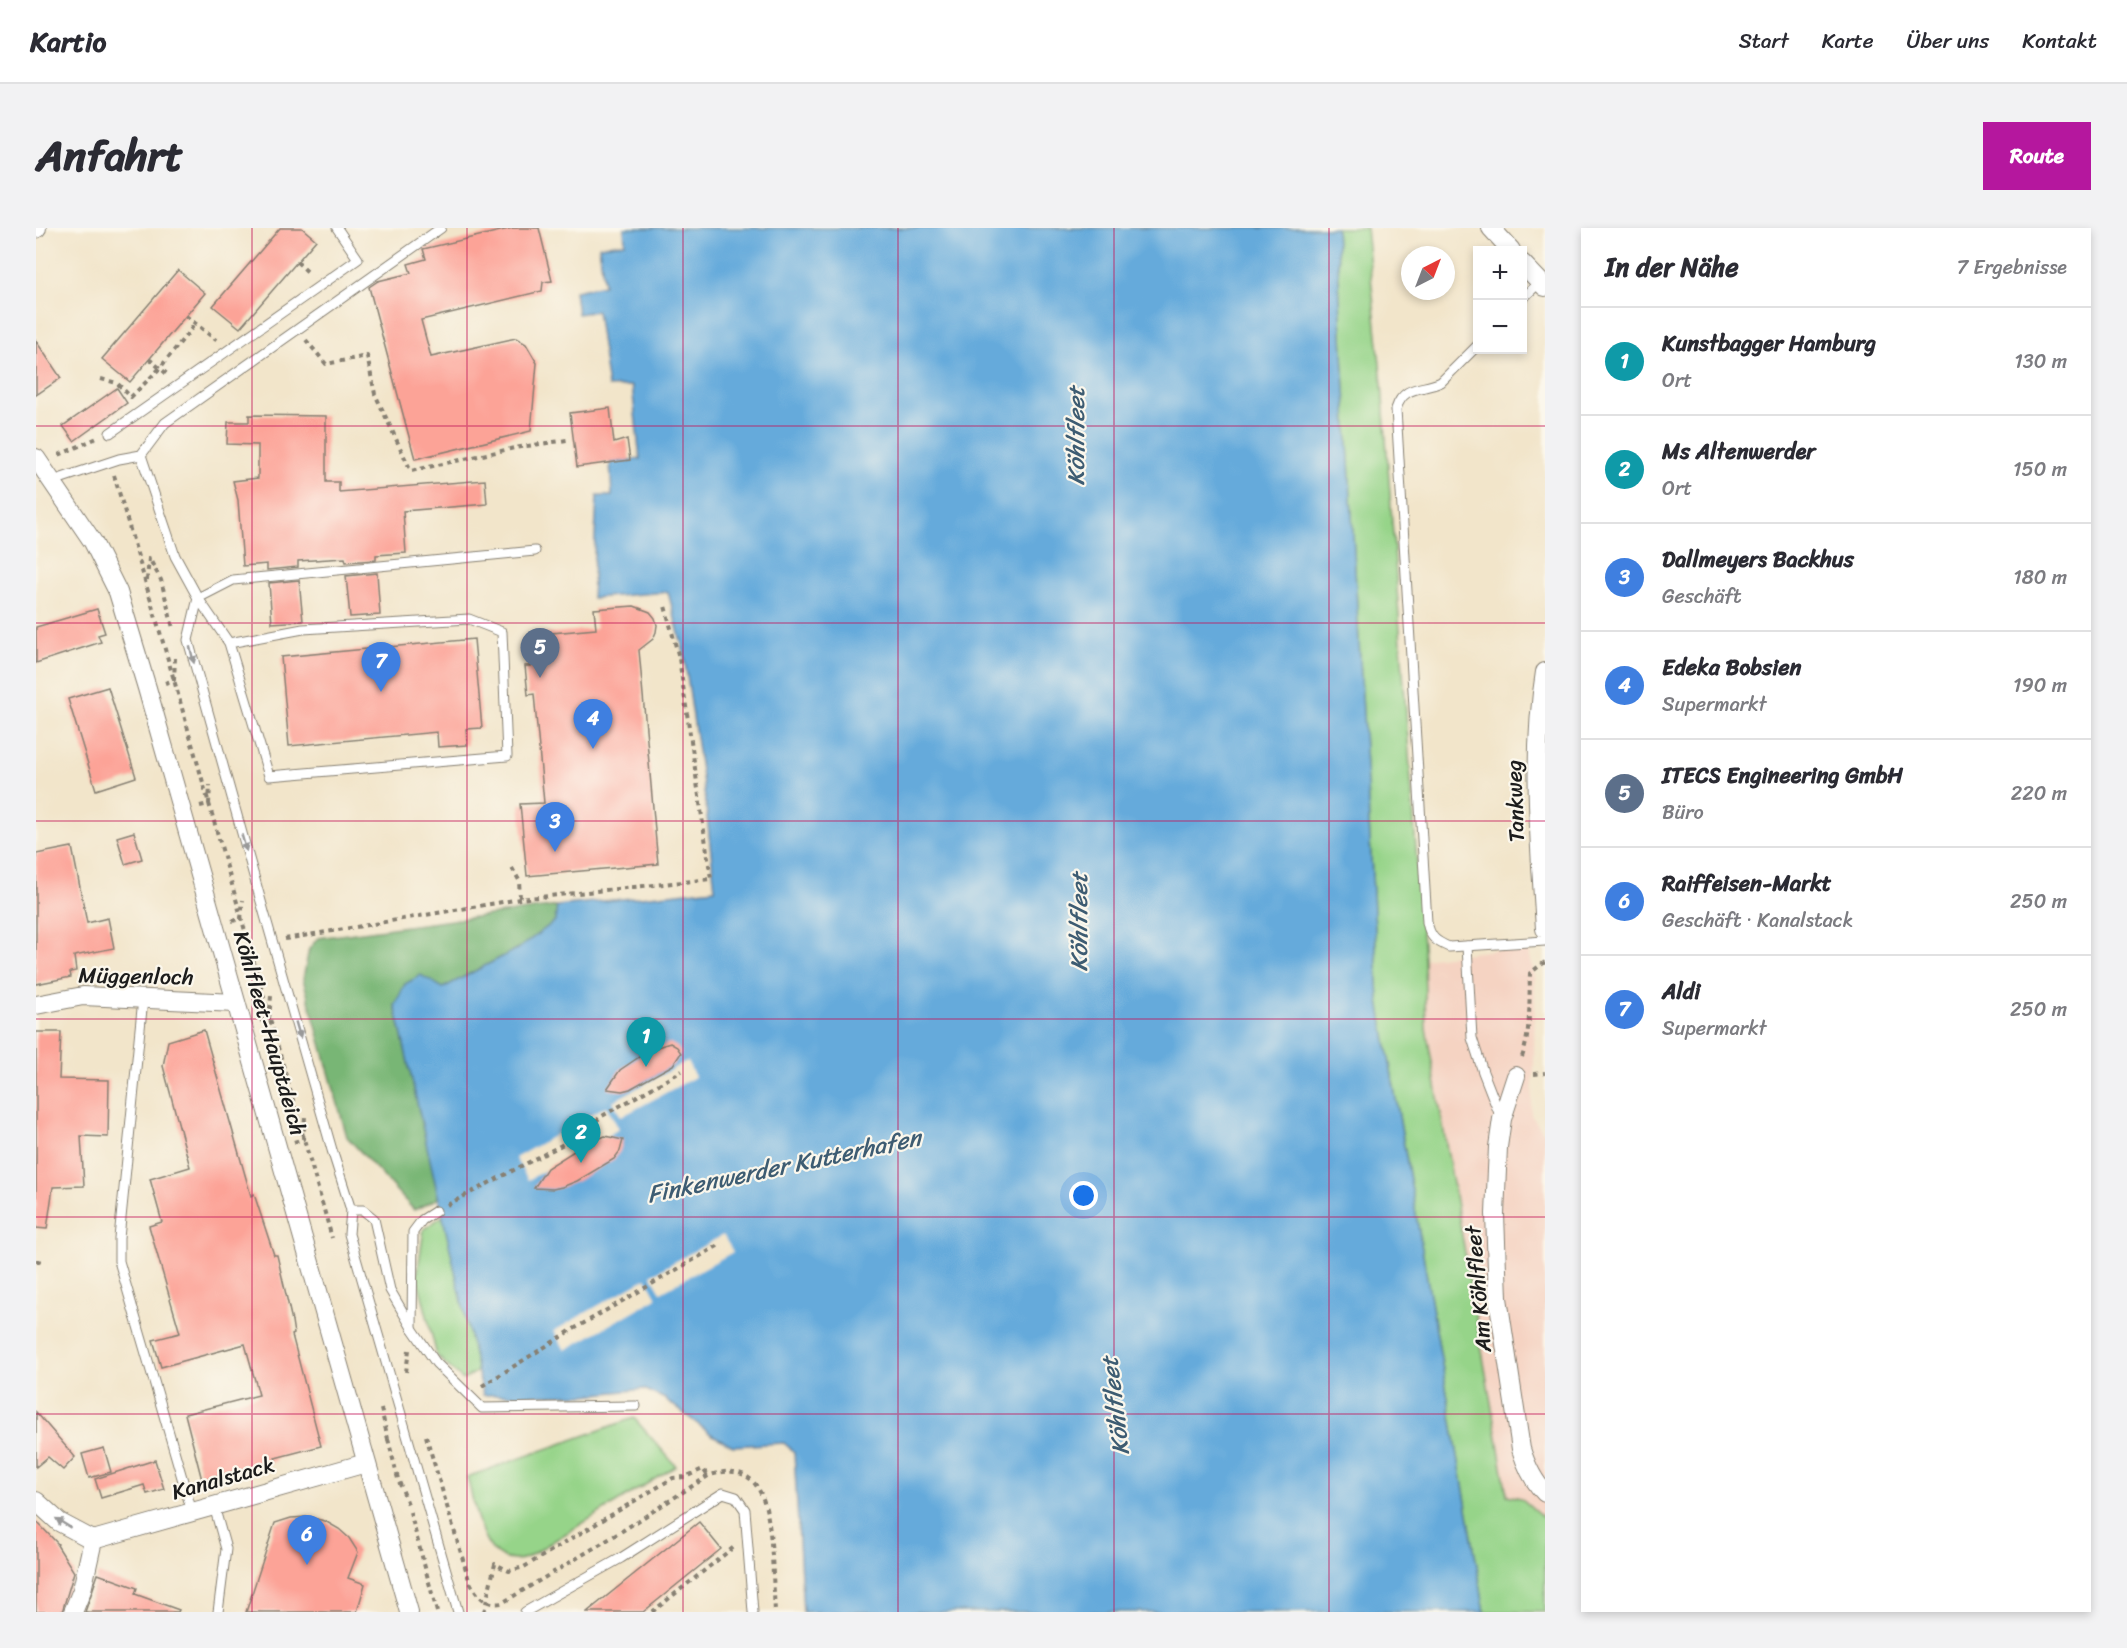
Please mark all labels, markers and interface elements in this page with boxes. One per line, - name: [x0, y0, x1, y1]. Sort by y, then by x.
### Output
- text: Kartio: [30, 17, 106, 66]
- text: Start: [1739, 22, 1789, 60]
- text: Karte: [1822, 22, 1874, 60]
- text: Über uns: [1907, 22, 1989, 60]
- text: Kontakt: [2022, 22, 2097, 60]
- text: Anfahrt: [36, 119, 183, 193]
- button: Route: [1983, 122, 2091, 190]
- text: In der Nähe: [1605, 244, 1739, 290]
- north arrow: [1401, 246, 1455, 300]
- map controls: [1473, 246, 1527, 354]
- button: +: [1473, 246, 1527, 300]
- text: 7 Ergebnisse: [1957, 250, 2067, 285]
- button: −: [1473, 300, 1527, 354]
- text: Kunstbagger Hamburg: [1662, 324, 1876, 363]
- text: 1: [1620, 344, 1629, 379]
- text: 130 m: [2014, 344, 2067, 379]
- text: Ort: [1662, 363, 1692, 398]
- water label: Köhlfleet: [1055, 384, 1097, 485]
- text: Ms Altenwerder: [1662, 432, 1815, 471]
- text: 2: [1619, 452, 1630, 487]
- text: 150 m: [2013, 452, 2067, 487]
- text: Ort: [1662, 471, 1692, 506]
- text: Dallmeyers Backhus: [1662, 540, 1854, 579]
- text: 3: [1619, 560, 1630, 595]
- text: 180 m: [2013, 560, 2067, 595]
- text: Geschäft: [1662, 579, 1741, 614]
- pin: 5: [520, 628, 560, 678]
- pin: 7: [362, 642, 400, 692]
- one-way arrow: [187, 646, 197, 664]
- text: Edeka Bobsien: [1662, 648, 1801, 687]
- text: 4: [1618, 668, 1631, 703]
- text: 190 m: [2013, 668, 2067, 703]
- text: Supermarkt: [1662, 687, 1767, 722]
- pin: 4: [574, 700, 612, 749]
- text: ITECS Engineering GmbH: [1662, 756, 1903, 795]
- street label: Tankweg: [1494, 759, 1536, 843]
- text: 5: [1618, 776, 1631, 811]
- text: 220 m: [2011, 776, 2067, 811]
- text: Büro: [1662, 795, 1704, 830]
- pin: 3: [536, 802, 574, 852]
- one-way arrow: [240, 834, 249, 852]
- text: Raiffeisen-Markt: [1662, 864, 1831, 903]
- water label: Köhlfleet: [1058, 870, 1100, 971]
- text: 6: [1619, 884, 1630, 919]
- text: 250 m: [2010, 884, 2067, 919]
- text: Geschäft · Kanalstack: [1662, 903, 1853, 938]
- street label: Köhlfleet-Hauptdeich: [222, 926, 318, 1140]
- street label: Müggenloch: [78, 955, 194, 997]
- text: Aldi: [1662, 972, 1700, 1011]
- text: 7: [1619, 992, 1630, 1027]
- text: 250 m: [2010, 992, 2067, 1027]
- text: Supermarkt: [1662, 1011, 1767, 1046]
- pin: 1: [626, 1018, 666, 1067]
- one-way arrow: [294, 1021, 303, 1039]
- pin: 2: [562, 1114, 600, 1163]
- water label: Finkenwerder Kutterhafen: [643, 1116, 928, 1216]
- your location: [1069, 1181, 1098, 1210]
- street label: Am Köhlfleet: [1453, 1223, 1503, 1355]
- water label: Köhlfleet: [1088, 1352, 1142, 1458]
- street label: Kanalstack: [167, 1445, 279, 1511]
- pin: 6: [288, 1516, 326, 1565]
- one-way arrow: [55, 1518, 71, 1529]

